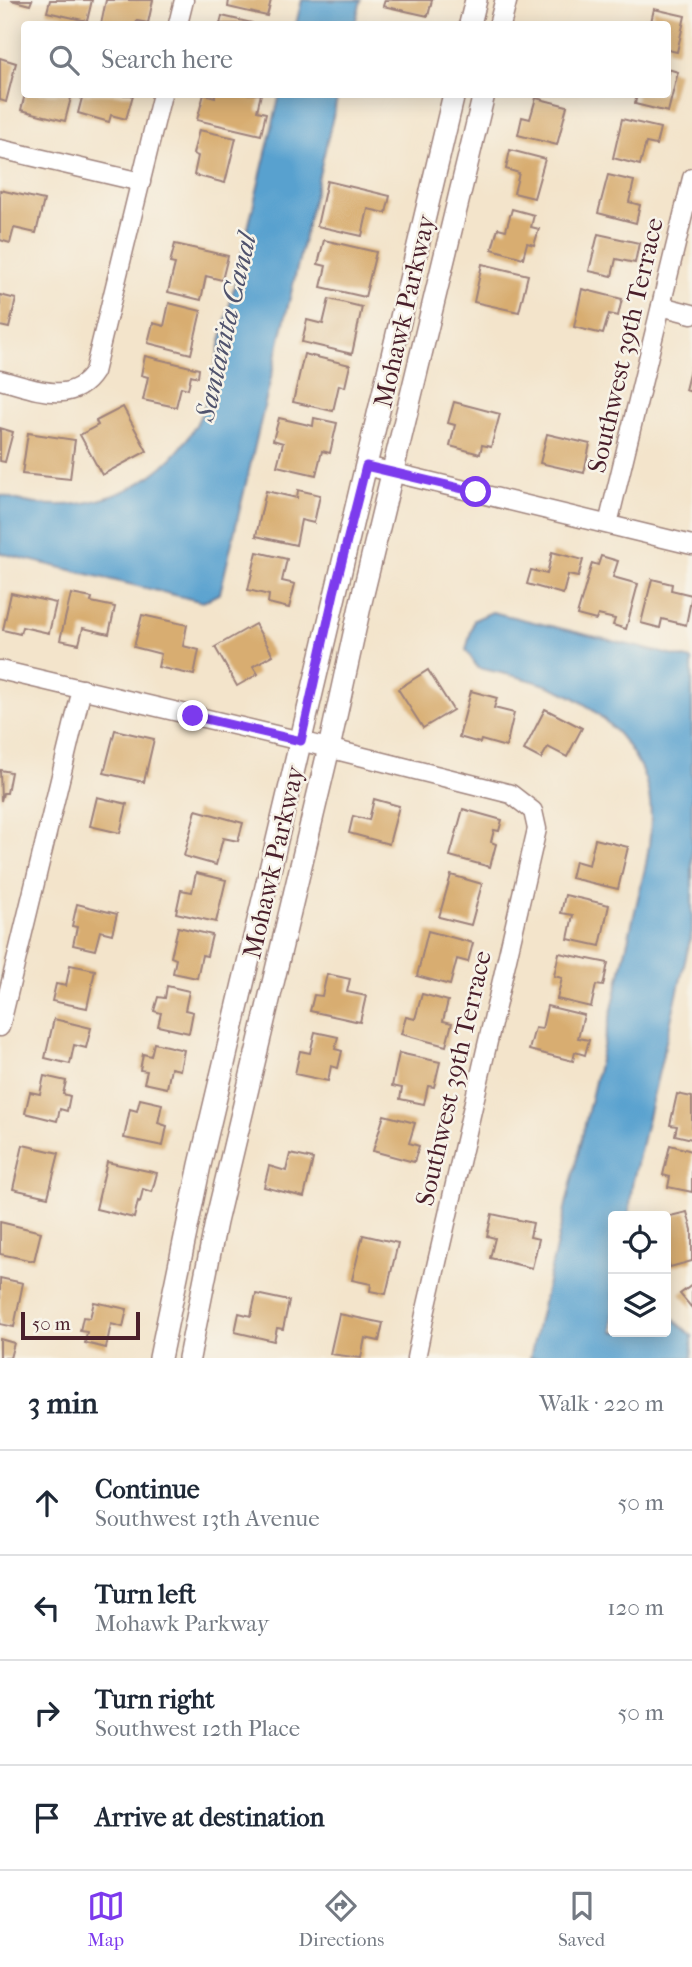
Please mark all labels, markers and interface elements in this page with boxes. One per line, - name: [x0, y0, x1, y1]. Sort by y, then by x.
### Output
- search box: [21, 21, 671, 98]
- icon: search: [45, 41, 83, 79]
- text: Search here: [101, 44, 233, 75]
- street label: Mohawk Parkway: [367, 211, 442, 410]
- street label: Southwest 39th Terrace: [581, 214, 670, 476]
- water label: Santanita Canal: [188, 227, 264, 425]
- route start: [460, 476, 491, 507]
- route end: [177, 700, 208, 731]
- street label: Mohawk Parkway: [236, 762, 311, 961]
- street label: Southwest 39th Terrace: [409, 947, 498, 1209]
- map controls: [608, 1211, 671, 1337]
- button: locate: [608, 1211, 671, 1274]
- button: layers: [608, 1274, 671, 1337]
- scale bar: [21, 1309, 140, 1341]
- text: 50 m: [32, 1313, 71, 1335]
- text: 3 min: [28, 1386, 98, 1421]
- text: Walk · 220 m: [539, 1390, 664, 1417]
- text: Continue: [95, 1474, 200, 1505]
- icon: ahead: [28, 1484, 66, 1522]
- text: 50 m: [617, 1489, 664, 1516]
- text: Southwest 13th Avenue: [95, 1505, 320, 1532]
- text: Turn left: [95, 1579, 196, 1610]
- icon: left: [28, 1589, 66, 1627]
- text: 120 m: [607, 1594, 664, 1621]
- text: Mohawk Parkway: [95, 1610, 269, 1637]
- text: Turn right: [95, 1684, 215, 1715]
- icon: right: [28, 1694, 66, 1732]
- text: 50 m: [617, 1699, 664, 1726]
- text: Southwest 12th Place: [95, 1715, 300, 1742]
- icon: arrive: [28, 1799, 66, 1837]
- text: Arrive at destination: [95, 1802, 325, 1833]
- tab: Map: [87, 1887, 125, 1951]
- tab: Directions: [299, 1887, 384, 1951]
- tab: Saved: [558, 1887, 605, 1951]

